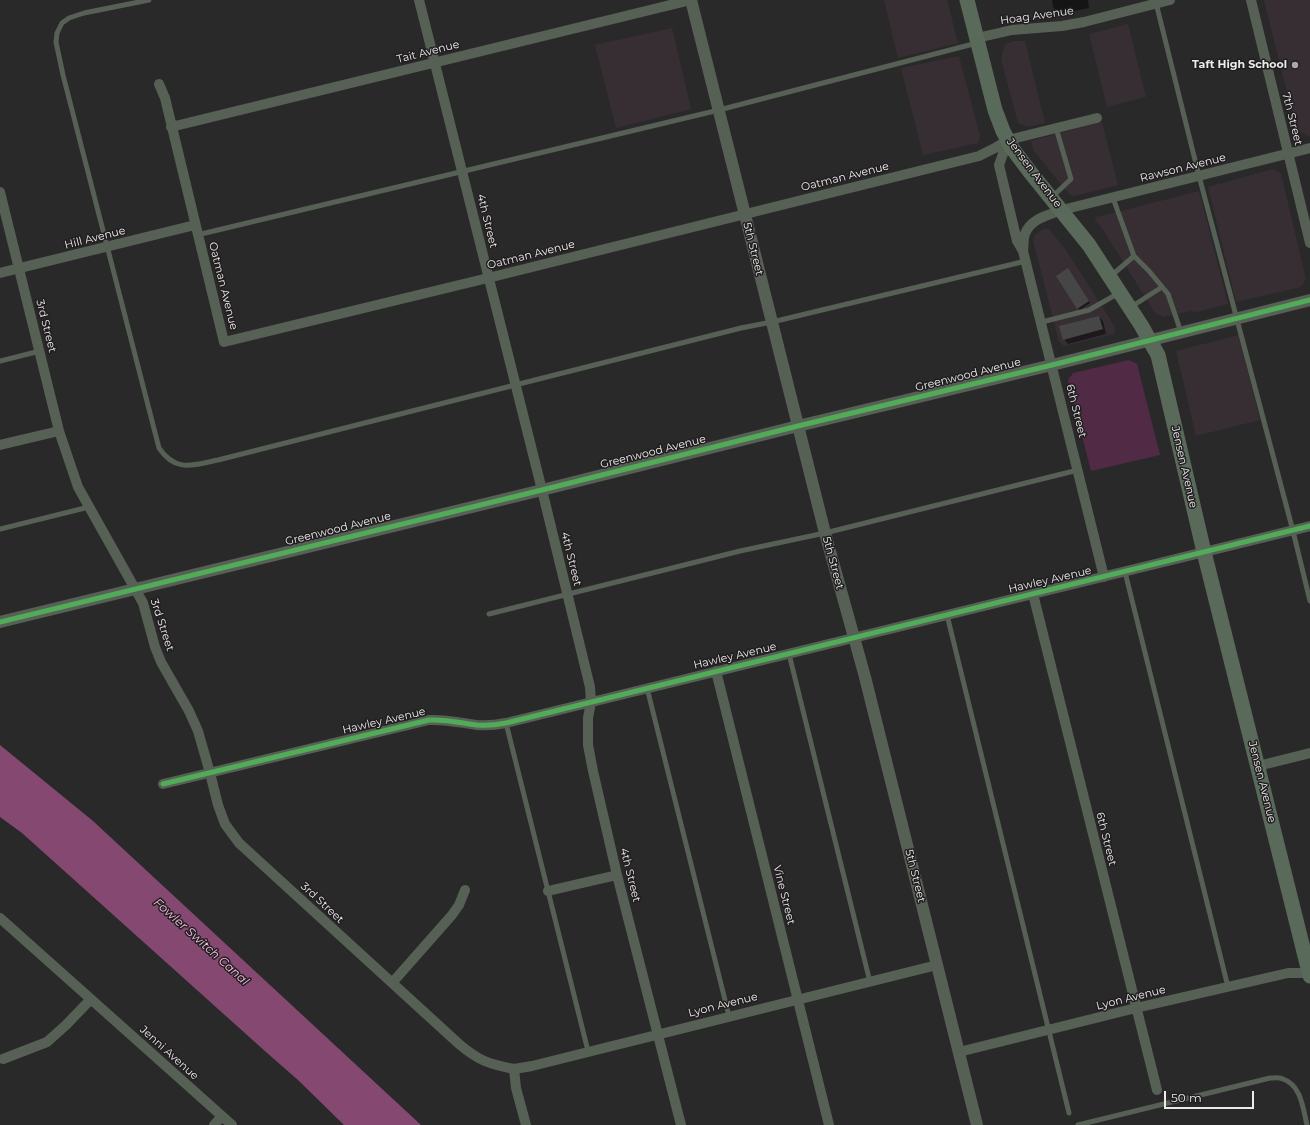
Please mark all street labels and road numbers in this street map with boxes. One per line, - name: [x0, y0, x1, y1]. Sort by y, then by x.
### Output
- street label: Hoag Avenue: [999, 4, 1075, 28]
- street label: Tait Avenue: [395, 38, 461, 66]
- street label: 7th Street: [1279, 91, 1305, 147]
- street label: Jensen Avenue: [1004, 136, 1064, 210]
- street label: Rawson Avenue: [1139, 151, 1227, 185]
- street label: Oatman Avenue: [800, 160, 890, 194]
- street label: 4th Street: [474, 193, 500, 249]
- street label: 5th Street: [740, 221, 766, 277]
- street label: Hill Avenue: [63, 224, 127, 252]
- street label: Oatman Avenue: [486, 238, 576, 272]
- street label: Oatman Avenue: [206, 241, 240, 331]
- street label: 3rd Street: [33, 298, 59, 354]
- street label: Greenwood Avenue: [914, 355, 1022, 395]
- street label: 6th Street: [1063, 383, 1089, 439]
- street label: Jensen Avenue: [1168, 425, 1200, 509]
- street label: Greenwood Avenue: [599, 432, 707, 472]
- street label: Greenwood Avenue: [284, 509, 392, 549]
- street label: 4th Street: [558, 531, 584, 587]
- street label: 5th Street: [820, 535, 846, 591]
- street label: Hawley Avenue: [1007, 564, 1093, 596]
- street label: 3rd Street: [147, 597, 177, 653]
- street label: Hawley Avenue: [692, 640, 778, 672]
- street label: Hawley Avenue: [341, 705, 427, 737]
- street label: Jensen Avenue: [1246, 740, 1278, 824]
- street label: 6th Street: [1093, 811, 1119, 867]
- street label: 4th Street: [617, 847, 643, 903]
- street label: 5th Street: [902, 848, 928, 904]
- street label: Vine Street: [770, 864, 798, 926]
- street label: 3rd Street: [298, 880, 346, 926]
- street label: Lyon Avenue: [1095, 983, 1167, 1013]
- street label: Lyon Avenue: [687, 990, 759, 1020]
- street label: Jenni Avenue: [137, 1023, 201, 1083]

